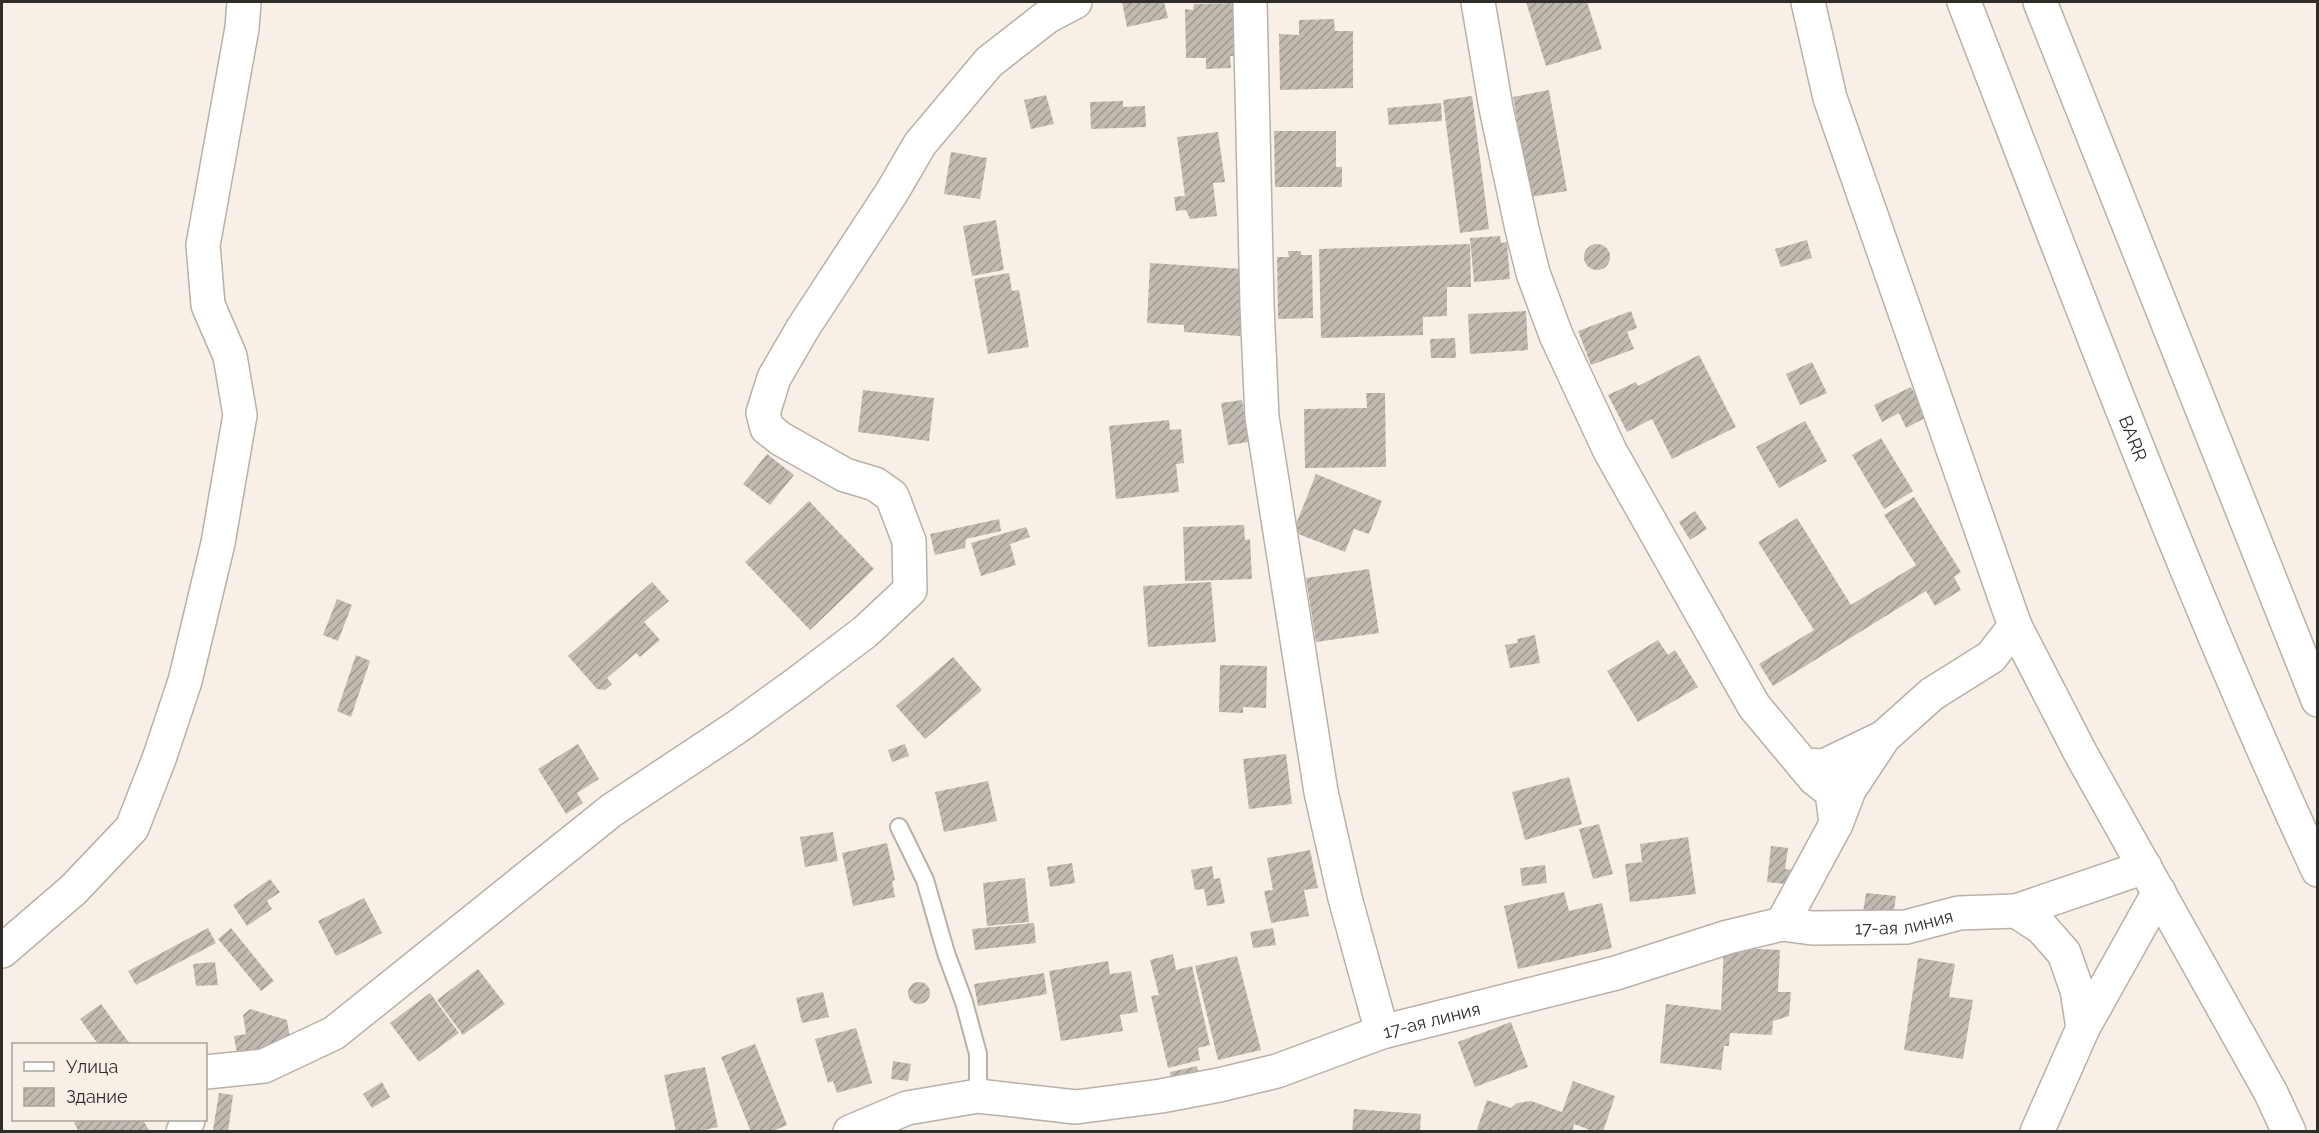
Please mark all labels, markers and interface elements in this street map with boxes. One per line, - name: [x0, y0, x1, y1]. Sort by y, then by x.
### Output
- street label: BARR: [2115, 412, 2152, 464]
- street label: 17-ая линия: [1854, 905, 1955, 938]
- street label: 17-ая линия: [1381, 997, 1482, 1042]
- legend: [12, 1043, 207, 1121]
- text: Улица: [66, 1056, 118, 1077]
- text: Здание: [66, 1086, 128, 1107]

